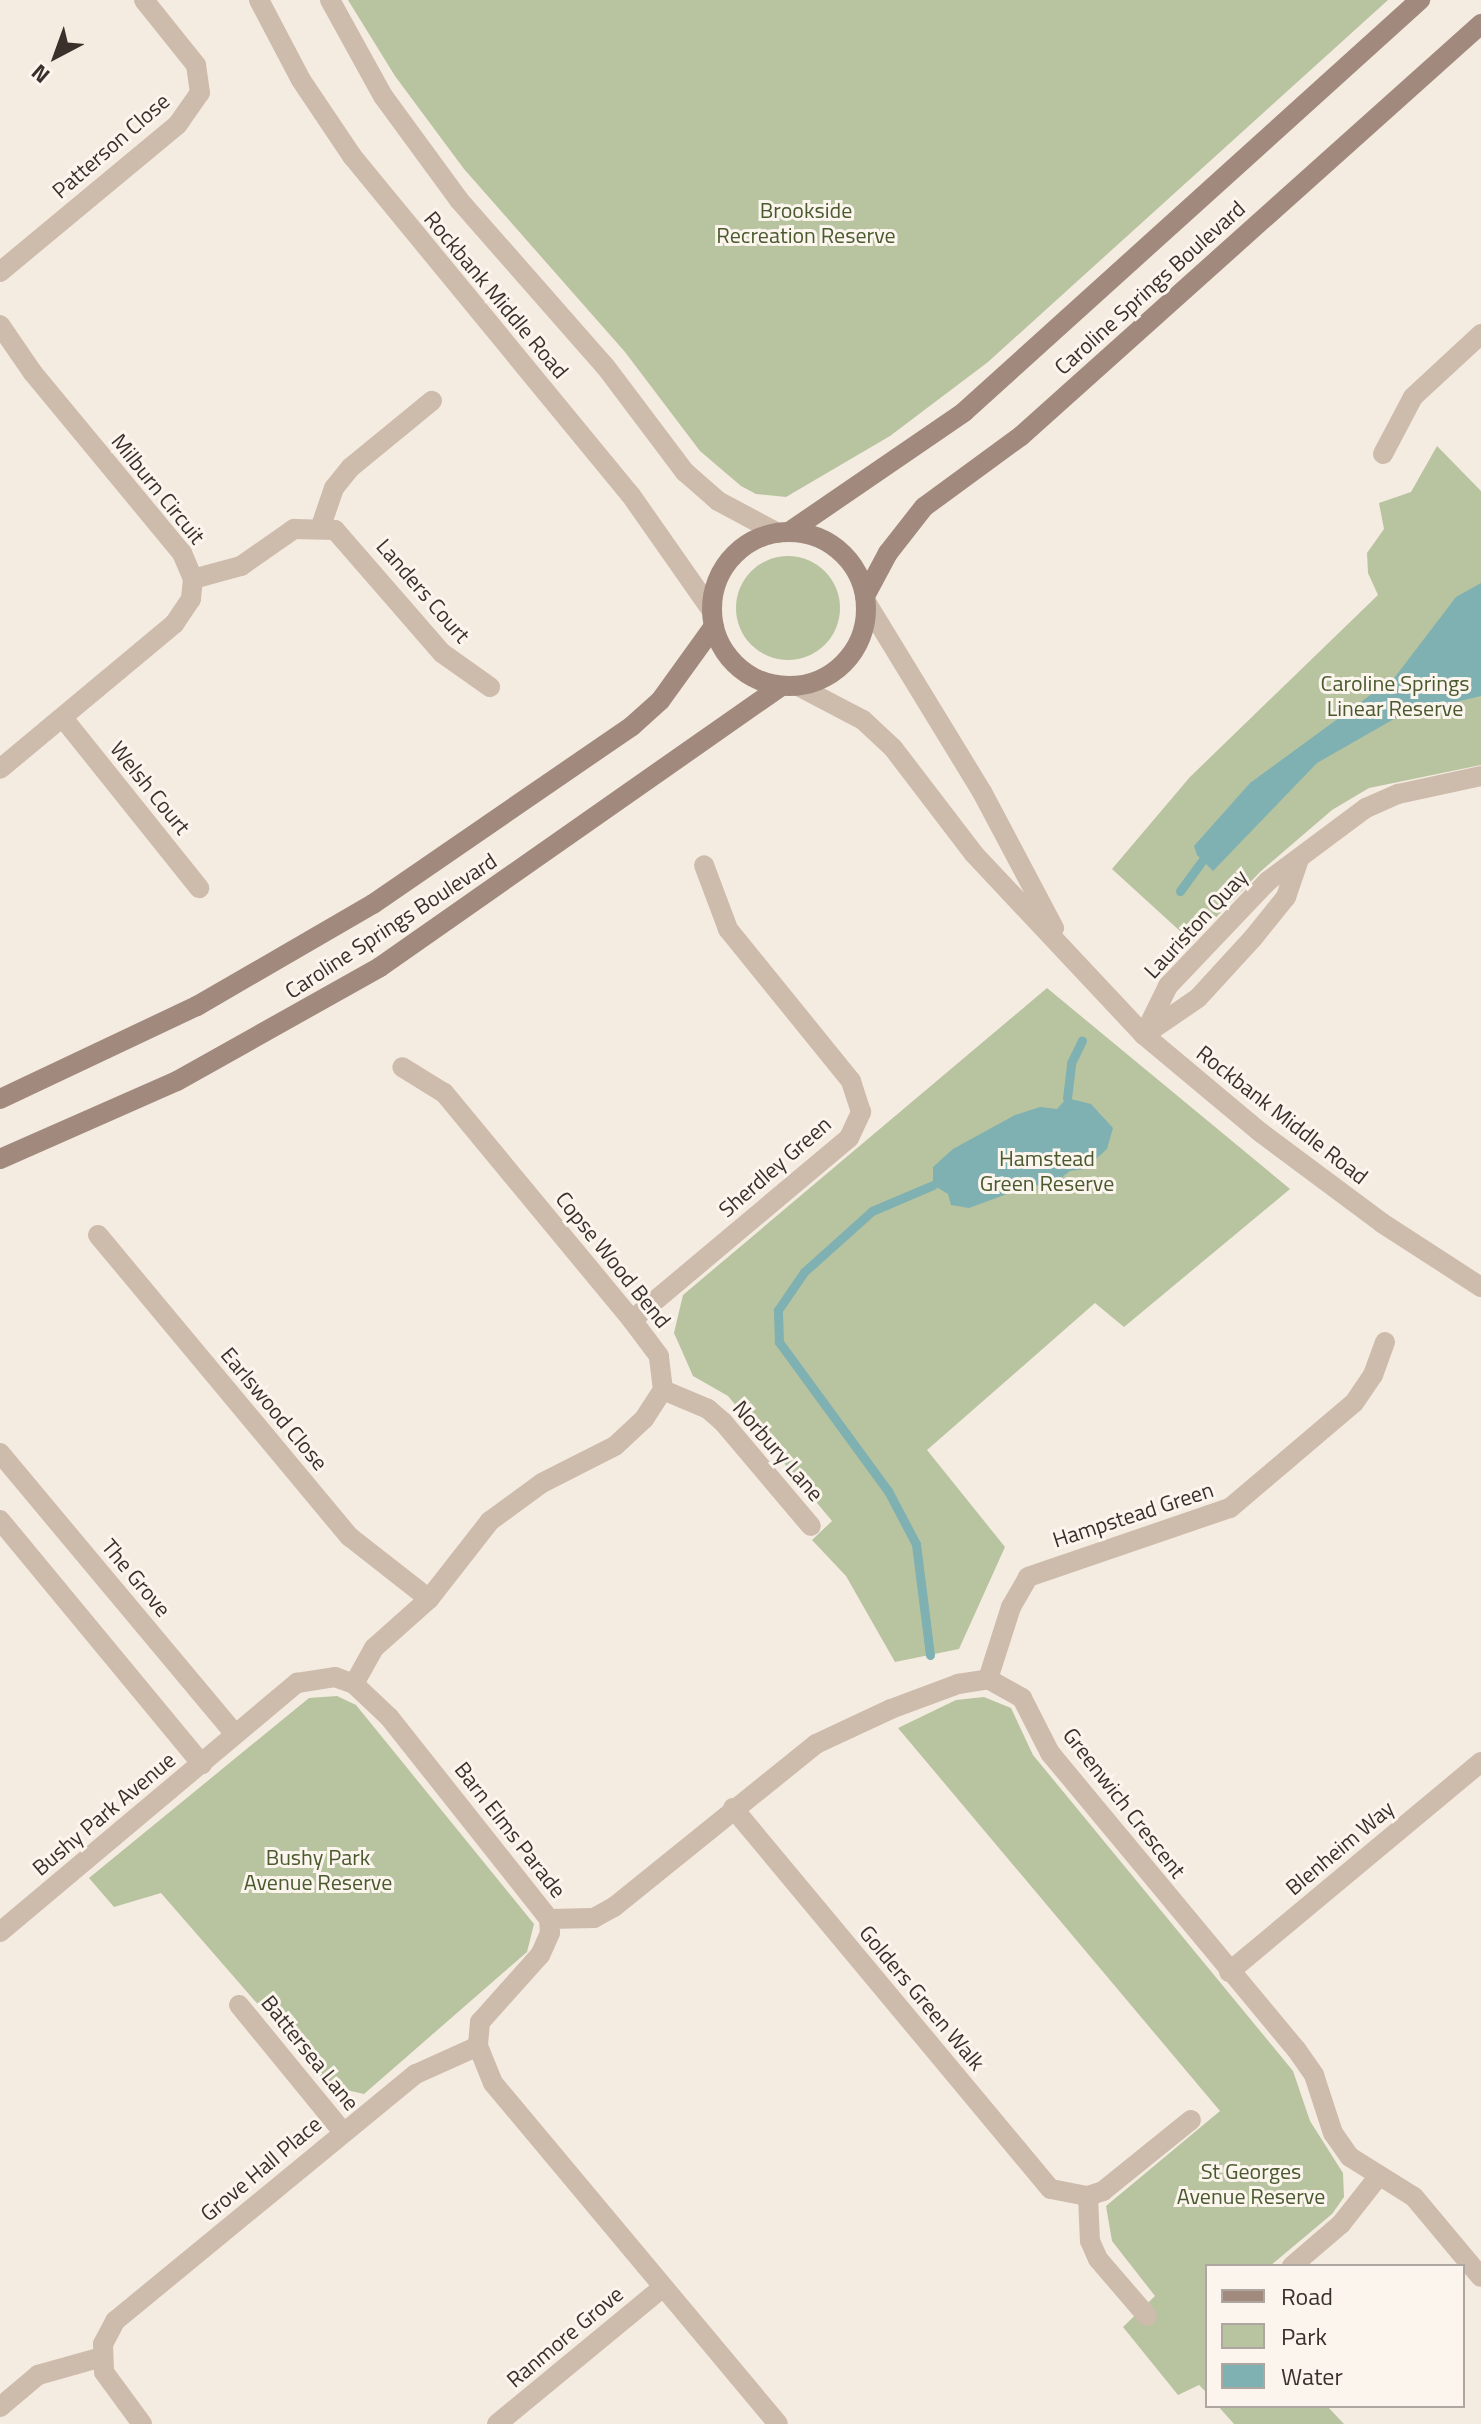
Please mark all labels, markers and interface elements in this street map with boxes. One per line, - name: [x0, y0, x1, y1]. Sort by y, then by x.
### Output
- north arrow: [16, 16, 96, 96]
- text: N: [23, 56, 57, 92]
- street label: Patterson Close: [47, 88, 175, 204]
- street label: Caroline Springs Boulevard: [1049, 196, 1251, 380]
- park label: Brookside Recreation Reserve: [716, 197, 896, 248]
- street label: Rockbank Middle Road: [418, 206, 574, 384]
- street label: Milburn Circuit: [106, 429, 210, 549]
- street label: Landers Court: [371, 534, 475, 648]
- park label: Caroline Springs Linear Reserve: [1321, 670, 1469, 722]
- street label: Welsh Court: [104, 736, 196, 840]
- street label: Caroline Springs Boulevard: [280, 848, 502, 1004]
- street label: Lauriston Quay: [1139, 864, 1253, 984]
- street label: Rockbank Middle Road: [1191, 1040, 1373, 1190]
- street label: Sherdley Green: [713, 1111, 837, 1223]
- park label: Hamstead Green Reserve: [980, 1145, 1114, 1196]
- street label: Copse Wood Bend: [550, 1186, 676, 1334]
- street label: Earlswood Close: [215, 1342, 333, 1476]
- street label: Norbury Lane: [727, 1395, 829, 1507]
- street label: Hampstead Green: [1049, 1477, 1217, 1553]
- street label: The Grove: [96, 1534, 176, 1622]
- street label: Greenwich Crescent: [1057, 1723, 1191, 1883]
- street label: Bushy Park Avenue: [27, 1747, 181, 1881]
- street label: Barn Elms Parade: [449, 1757, 571, 1903]
- street label: Blenheim Way: [1280, 1795, 1400, 1901]
- park label: Bushy Park Avenue Reserve: [244, 1844, 392, 1896]
- street label: Golders Green Walk: [854, 1920, 990, 2076]
- street label: Battersea Lane: [256, 1990, 364, 2116]
- street label: Grove Hall Place: [195, 2111, 327, 2227]
- park label: St Georges Avenue Reserve: [1177, 2158, 1325, 2210]
- legend: [1205, 2264, 1465, 2408]
- text: Road: [1281, 2278, 1333, 2314]
- street label: Ranmore Grove: [502, 2281, 628, 2393]
- text: Park: [1281, 2318, 1327, 2354]
- text: Water: [1281, 2358, 1343, 2394]

